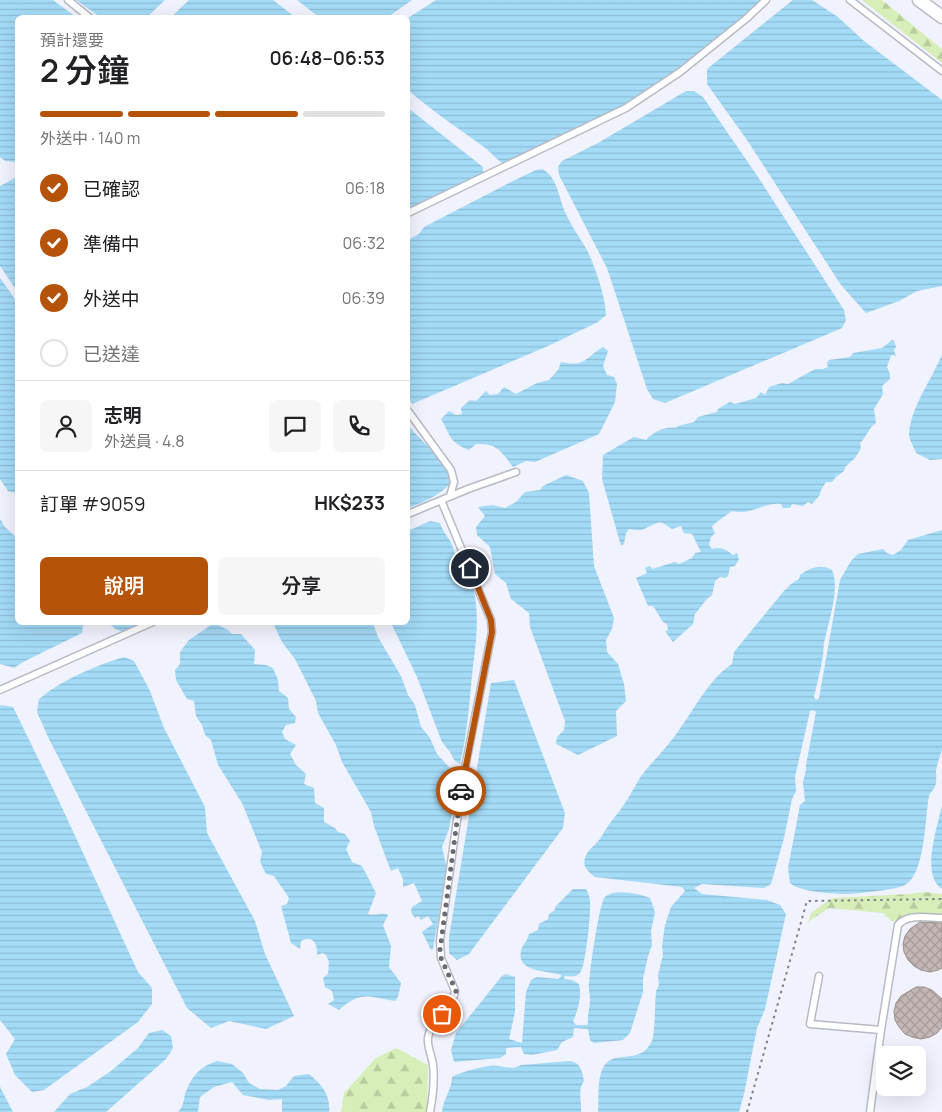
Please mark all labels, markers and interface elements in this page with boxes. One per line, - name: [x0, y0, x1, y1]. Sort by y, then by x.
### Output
- text: 預計還要: [40, 29, 104, 51]
- text: 06:48–06:53: [269, 45, 385, 71]
- text: 2 分鐘: [40, 48, 129, 92]
- text: 外送中 · 140 m: [40, 127, 140, 149]
- icon: check: [40, 174, 68, 202]
- text: 已確認: [83, 176, 140, 202]
- text: 06:18: [345, 177, 385, 199]
- icon: check: [40, 229, 68, 257]
- text: 準備中: [83, 231, 140, 257]
- text: 06:32: [343, 232, 385, 254]
- icon: check: [40, 284, 68, 312]
- text: 外送中: [83, 286, 140, 312]
- text: 06:39: [342, 287, 385, 309]
- text: 已送達: [83, 341, 140, 367]
- button: person: [40, 400, 92, 452]
- button: chat: [269, 400, 321, 452]
- button: phone: [333, 400, 385, 452]
- text: 志明: [104, 402, 142, 428]
- text: 外送員 · 4.8: [104, 430, 184, 452]
- text: HK$233: [314, 490, 385, 516]
- text: 訂單 #9059: [40, 491, 145, 517]
- pin: [449, 547, 491, 589]
- icon: home: [456, 554, 484, 582]
- button: 說明: [40, 557, 208, 615]
- button: 分享: [218, 557, 385, 615]
- courier: [436, 766, 486, 816]
- icon: car: [447, 777, 475, 805]
- pin: [421, 993, 463, 1035]
- icon: bag: [428, 1000, 456, 1028]
- map controls: [876, 1046, 926, 1096]
- button: layers: [876, 1046, 926, 1096]

